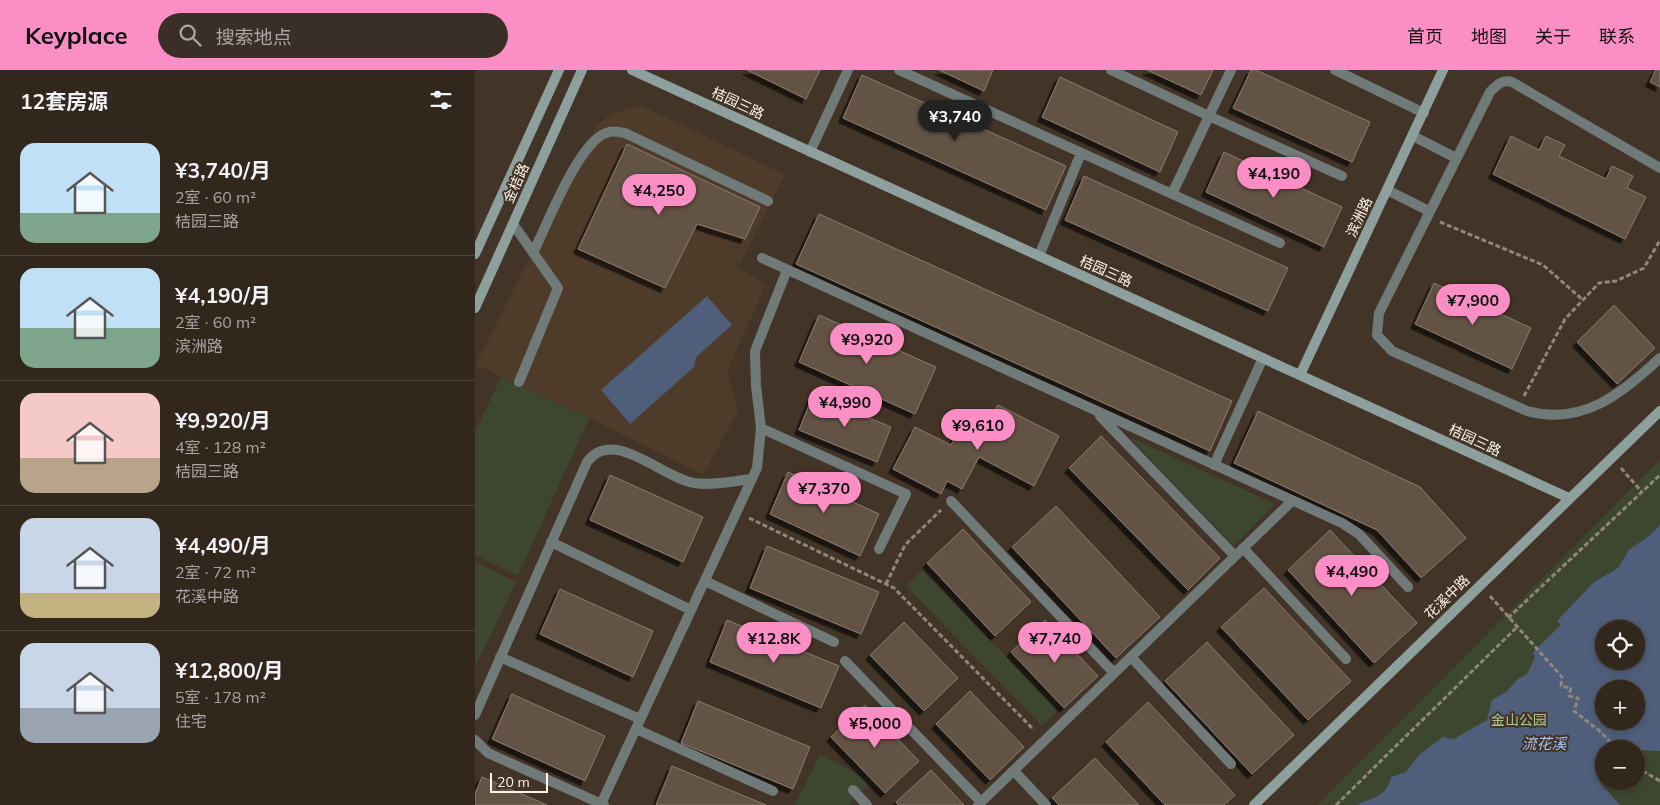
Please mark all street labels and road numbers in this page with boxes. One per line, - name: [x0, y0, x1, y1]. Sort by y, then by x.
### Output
- street label: 桔园三路: [709, 83, 767, 123]
- street label: 金桔路: [499, 160, 533, 206]
- street label: 滨洲路: [1342, 194, 1376, 240]
- street label: 桔园三路: [1077, 251, 1135, 291]
- street label: 桔园三路: [1446, 420, 1504, 460]
- street label: 花溪中路: [1421, 571, 1473, 623]

